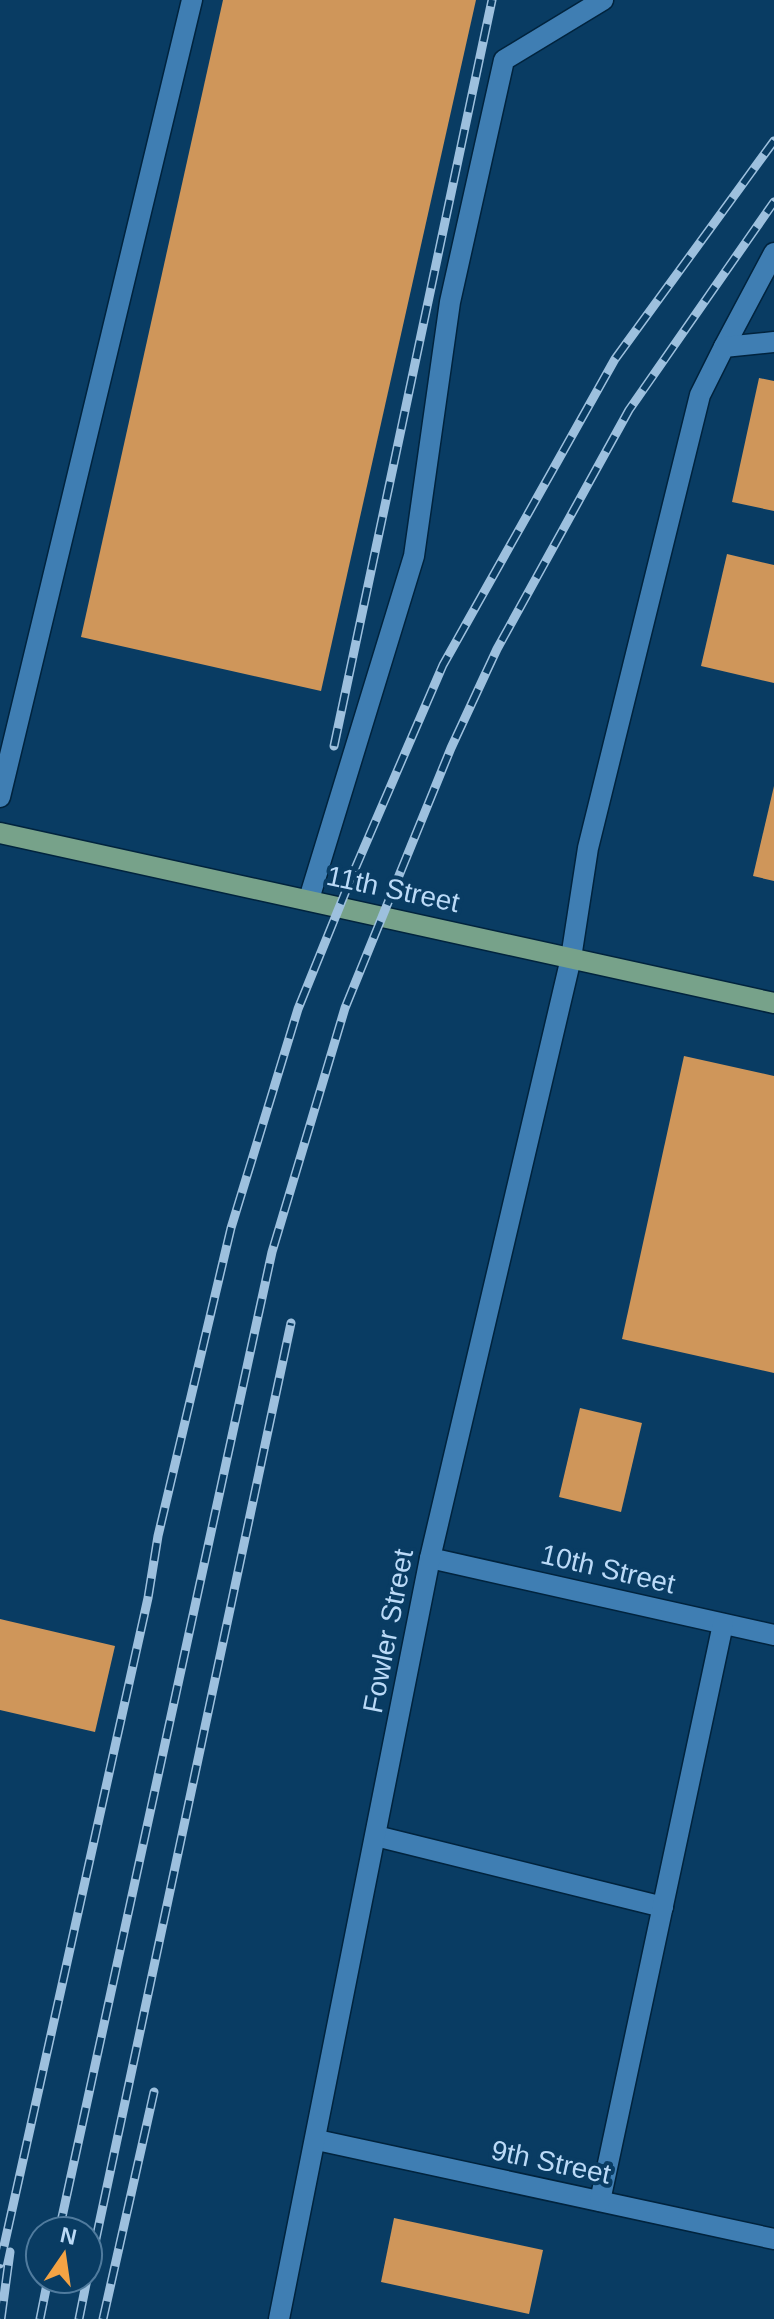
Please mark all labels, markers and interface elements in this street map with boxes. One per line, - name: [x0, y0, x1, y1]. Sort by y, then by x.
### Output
- street label: 11th Street: [324, 860, 462, 918]
- street label: 10th Street: [538, 1538, 678, 1600]
- street label: Fowler Street: [357, 1546, 419, 1716]
- street label: 9th Street: [488, 2134, 614, 2190]
- north arrow: [24, 2215, 104, 2295]
- text: N: [58, 2222, 79, 2250]

